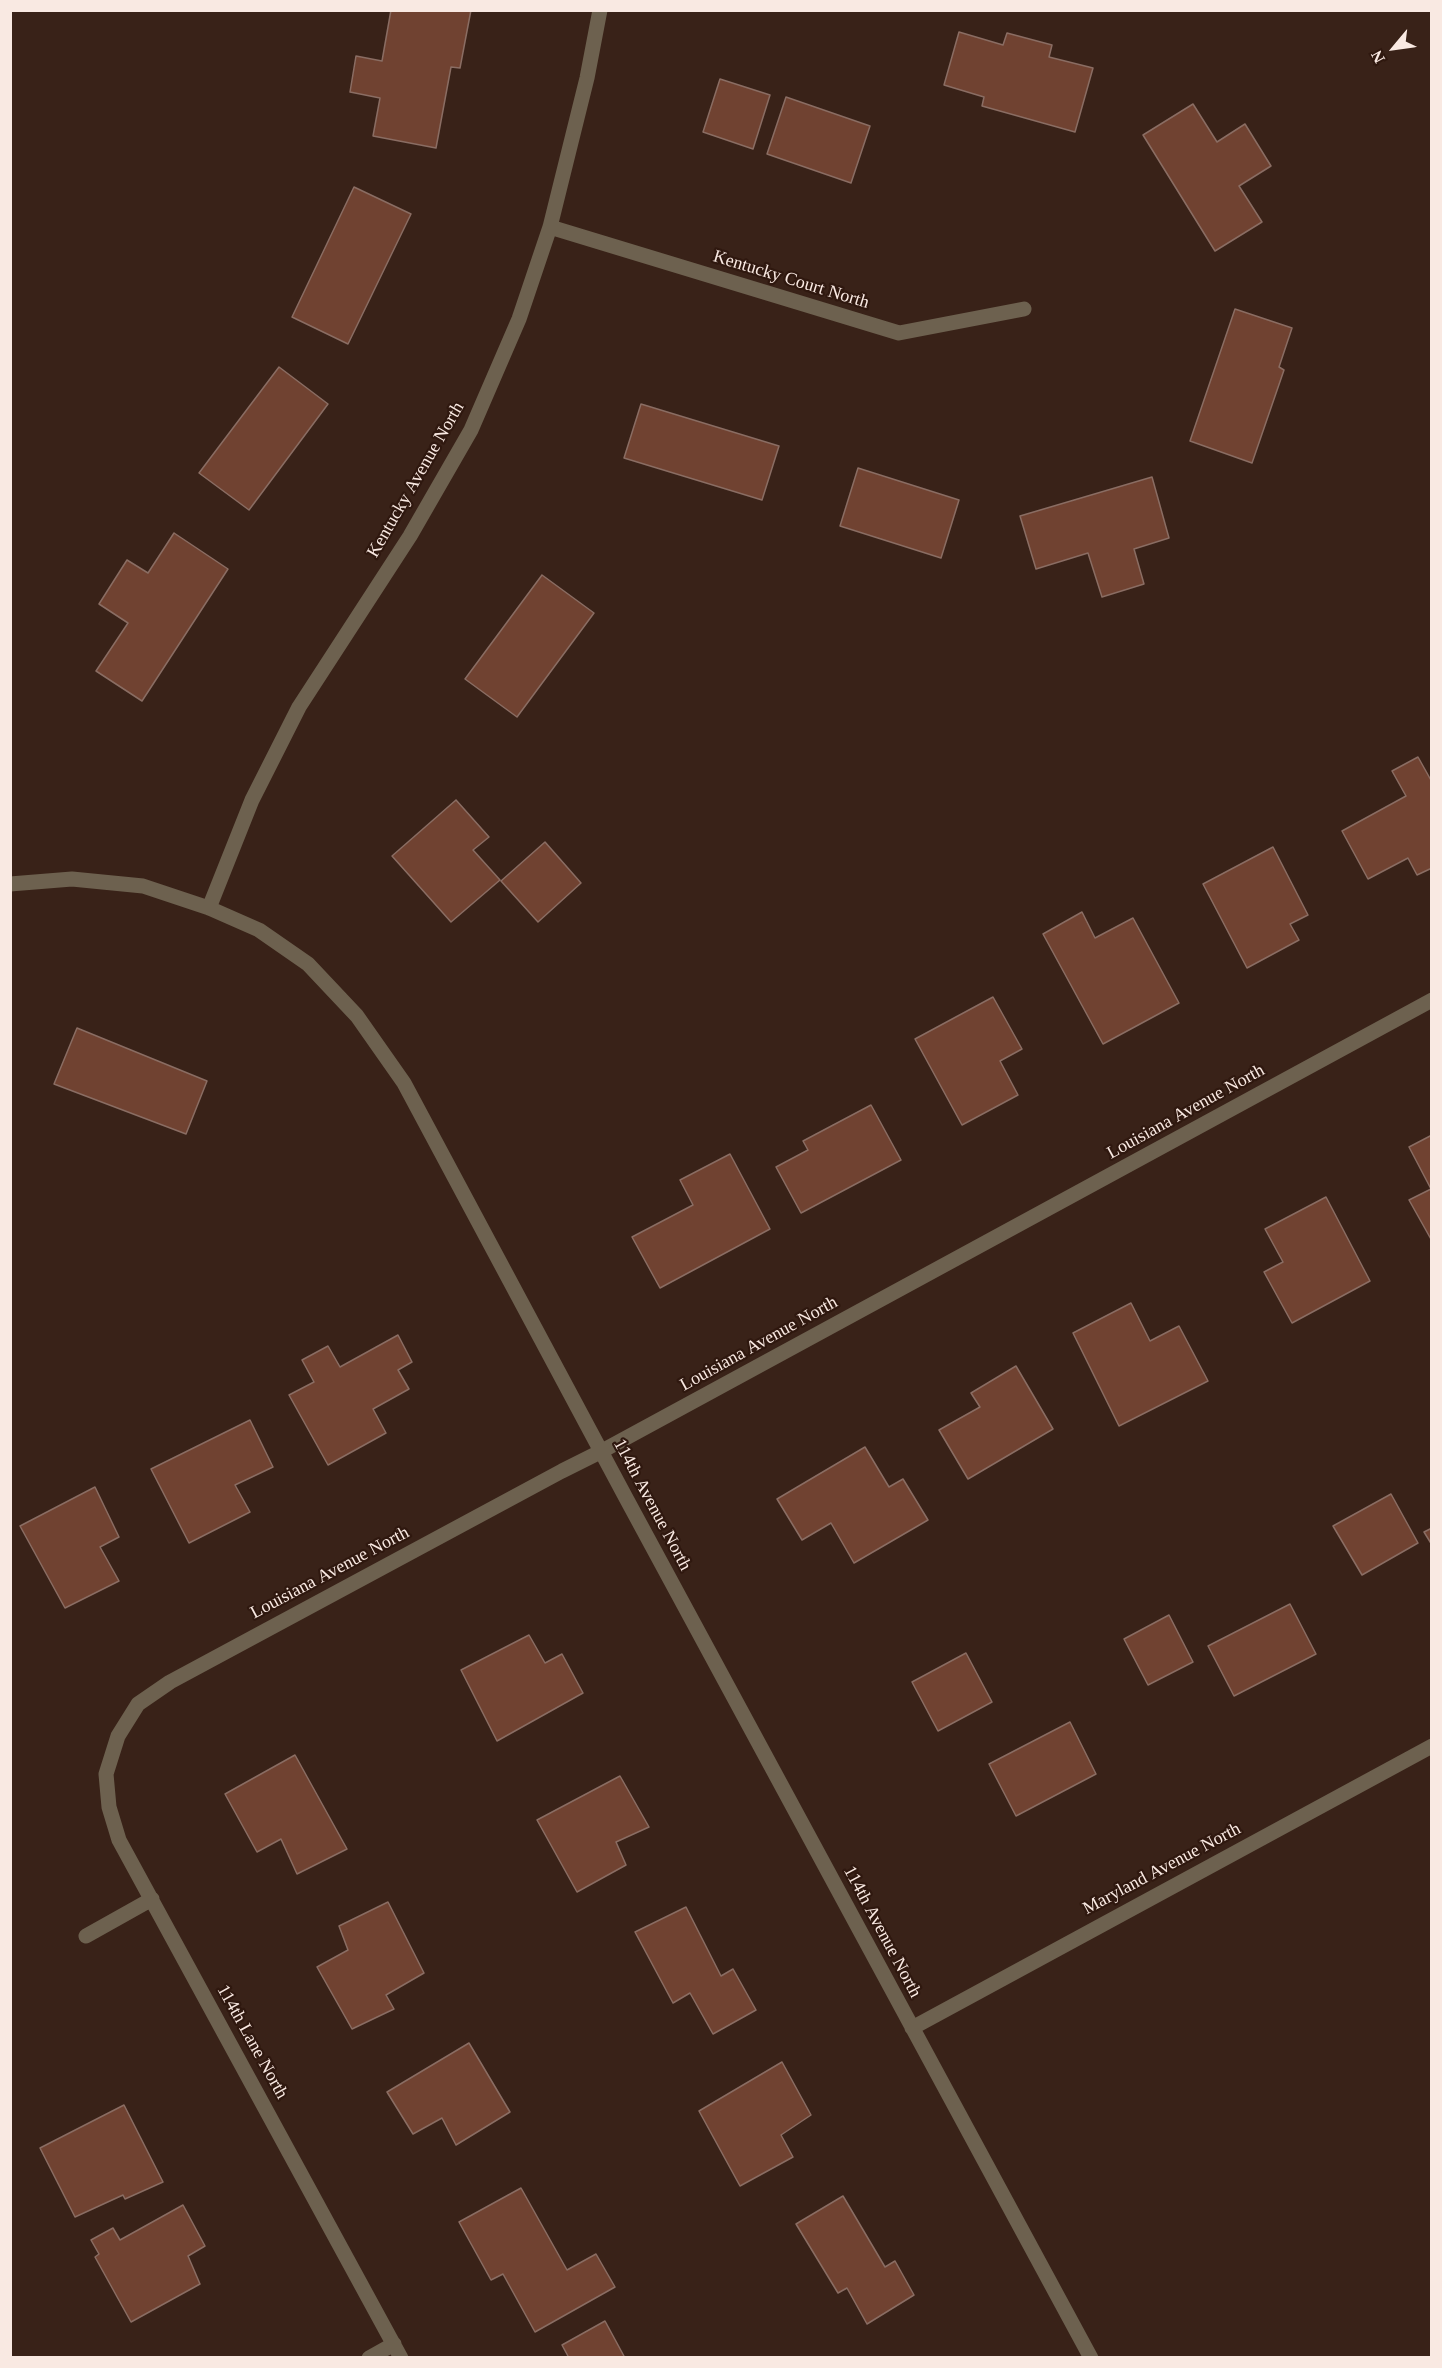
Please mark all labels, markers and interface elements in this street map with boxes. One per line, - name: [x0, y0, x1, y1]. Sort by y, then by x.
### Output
- north arrow: [1364, 18, 1424, 78]
- text: N: [1368, 48, 1388, 66]
- street label: Kentucky Court North: [710, 246, 872, 314]
- street label: Kentucky Avenue North: [363, 399, 469, 561]
- street label: Louisiana Avenue North: [1104, 1060, 1268, 1164]
- street label: Louisiana Avenue North: [677, 1292, 841, 1396]
- street label: 114th Avenue North: [608, 1435, 696, 1575]
- street label: Louisiana Avenue North: [247, 1522, 413, 1624]
- street label: Maryland Avenue North: [1079, 1818, 1245, 1920]
- street label: 114th Avenue North: [838, 1862, 926, 2002]
- street label: 114th Lane North: [212, 1981, 292, 2103]

